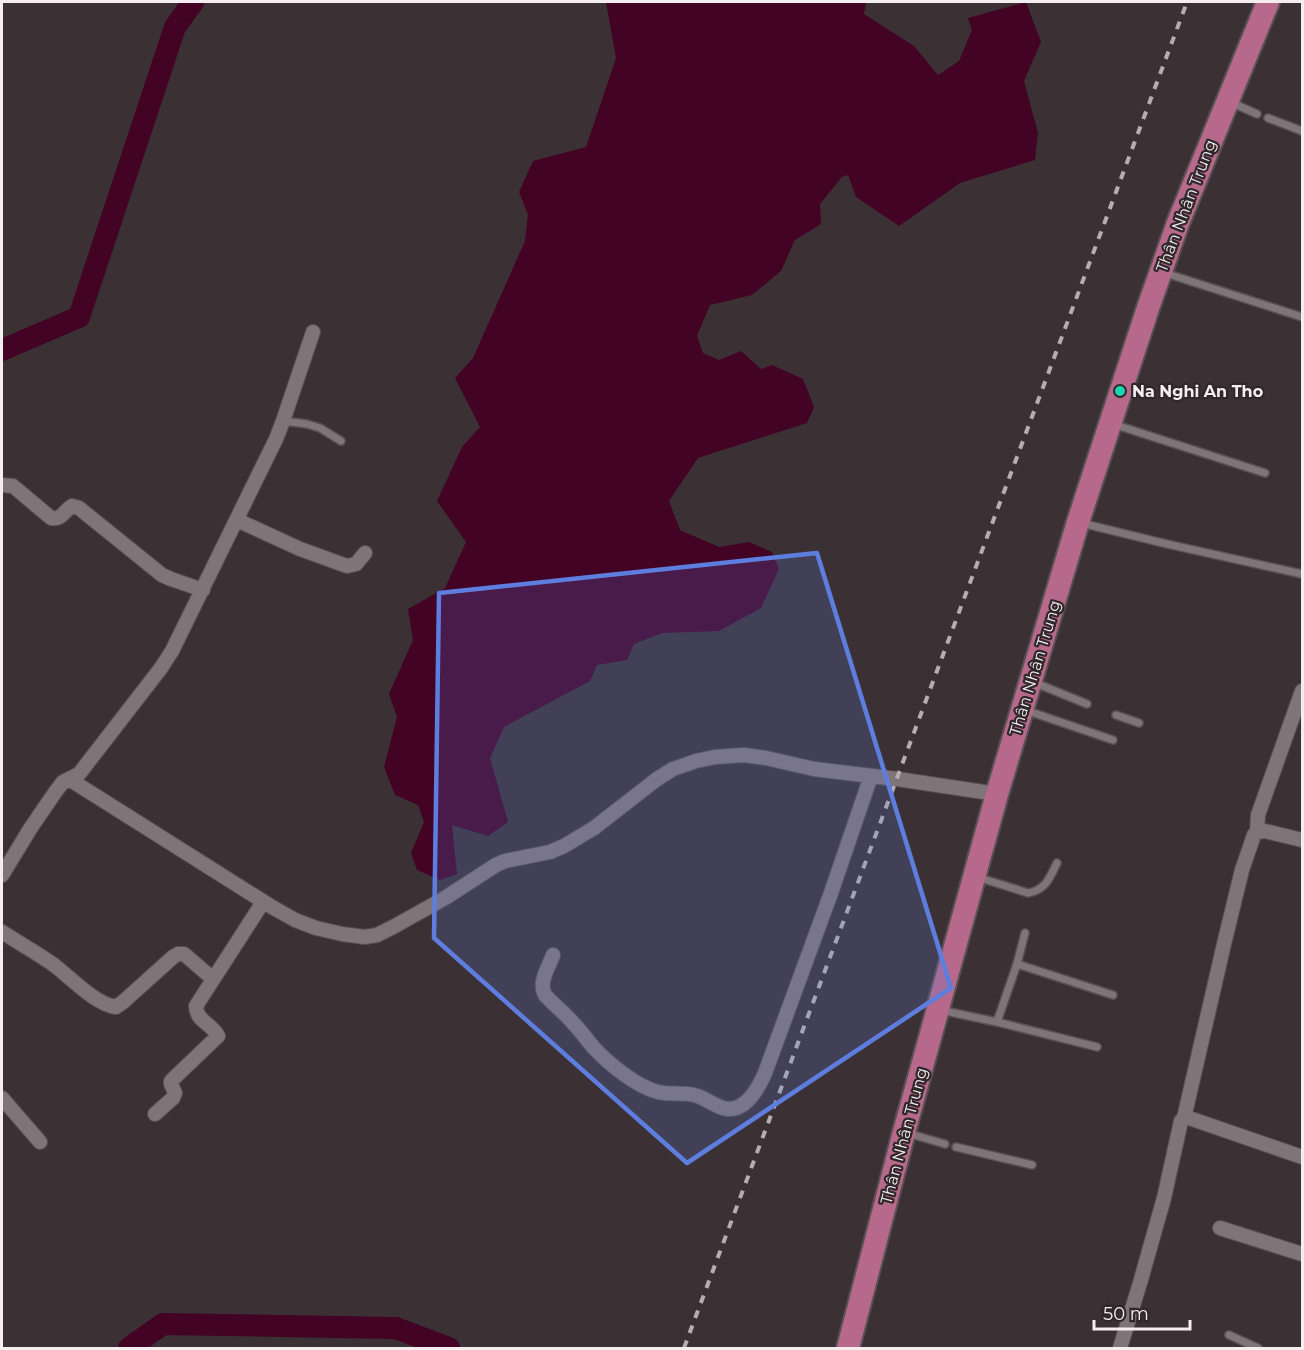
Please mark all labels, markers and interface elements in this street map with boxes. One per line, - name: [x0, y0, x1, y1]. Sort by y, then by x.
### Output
- street label: Thân Nhân Trung: [1152, 137, 1220, 275]
- place label: Na Nghi An Tho: [1132, 382, 1263, 401]
- marker: Na Nghi An Tho: [1113, 384, 1127, 398]
- street label: Thân Nhân Trung: [1005, 598, 1065, 738]
- street label: Thân Nhân Trung: [877, 1066, 931, 1206]
- scale bar: [1094, 1293, 1190, 1331]
- text: 50 m: [1103, 1303, 1149, 1325]

